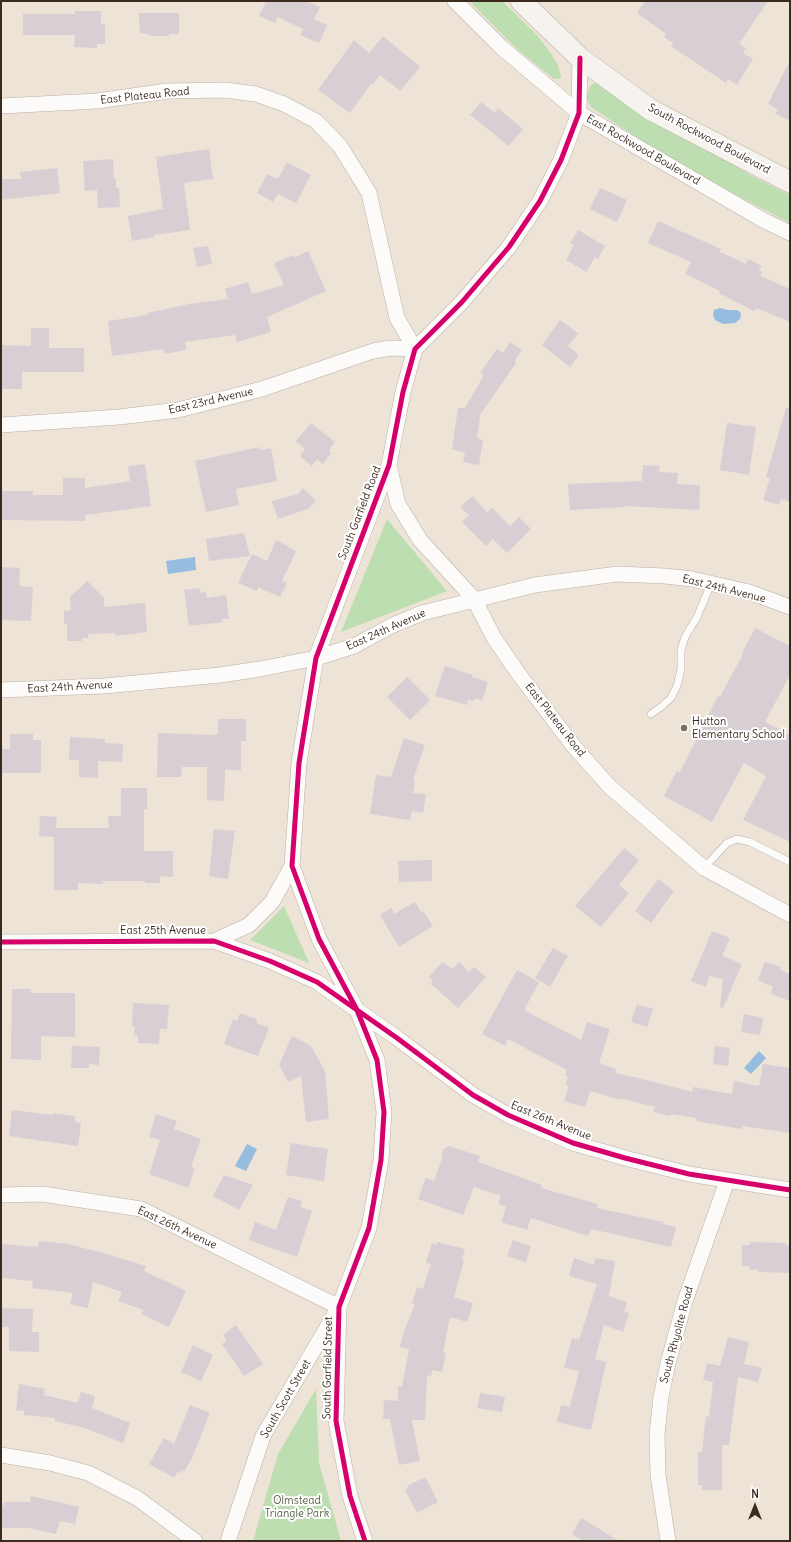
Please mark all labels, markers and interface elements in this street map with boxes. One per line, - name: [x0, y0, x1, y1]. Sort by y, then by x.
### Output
- street label: East Plateau Road: [100, 85, 190, 107]
- street label: South Rockwood Boulevard: [646, 101, 772, 177]
- street label: East Rockwood Boulevard: [584, 112, 702, 188]
- street label: East 23rd Avenue: [167, 385, 255, 417]
- street label: South Garfield Road: [336, 464, 384, 562]
- street label: East 24th Avenue: [681, 572, 767, 606]
- street label: East 24th Avenue: [344, 607, 428, 653]
- street label: East 24th Avenue: [27, 678, 113, 696]
- street label: East Plateau Road: [522, 681, 588, 759]
- place label: Hutton Elementary School: [692, 715, 785, 741]
- marker: Hutton Elementary School: [679, 723, 689, 733]
- street label: East 25th Avenue: [120, 924, 206, 938]
- street label: East 26th Avenue: [509, 1099, 593, 1143]
- street label: East 26th Avenue: [135, 1204, 219, 1252]
- street label: South Rhyolite Road: [658, 1285, 696, 1385]
- street label: South Garfield Street: [321, 1316, 335, 1420]
- street label: South Scott Street: [258, 1357, 314, 1441]
- north arrow: [735, 1486, 775, 1526]
- text: N: [751, 1487, 759, 1501]
- park label: Olmstead Triangle Park: [265, 1494, 329, 1520]

